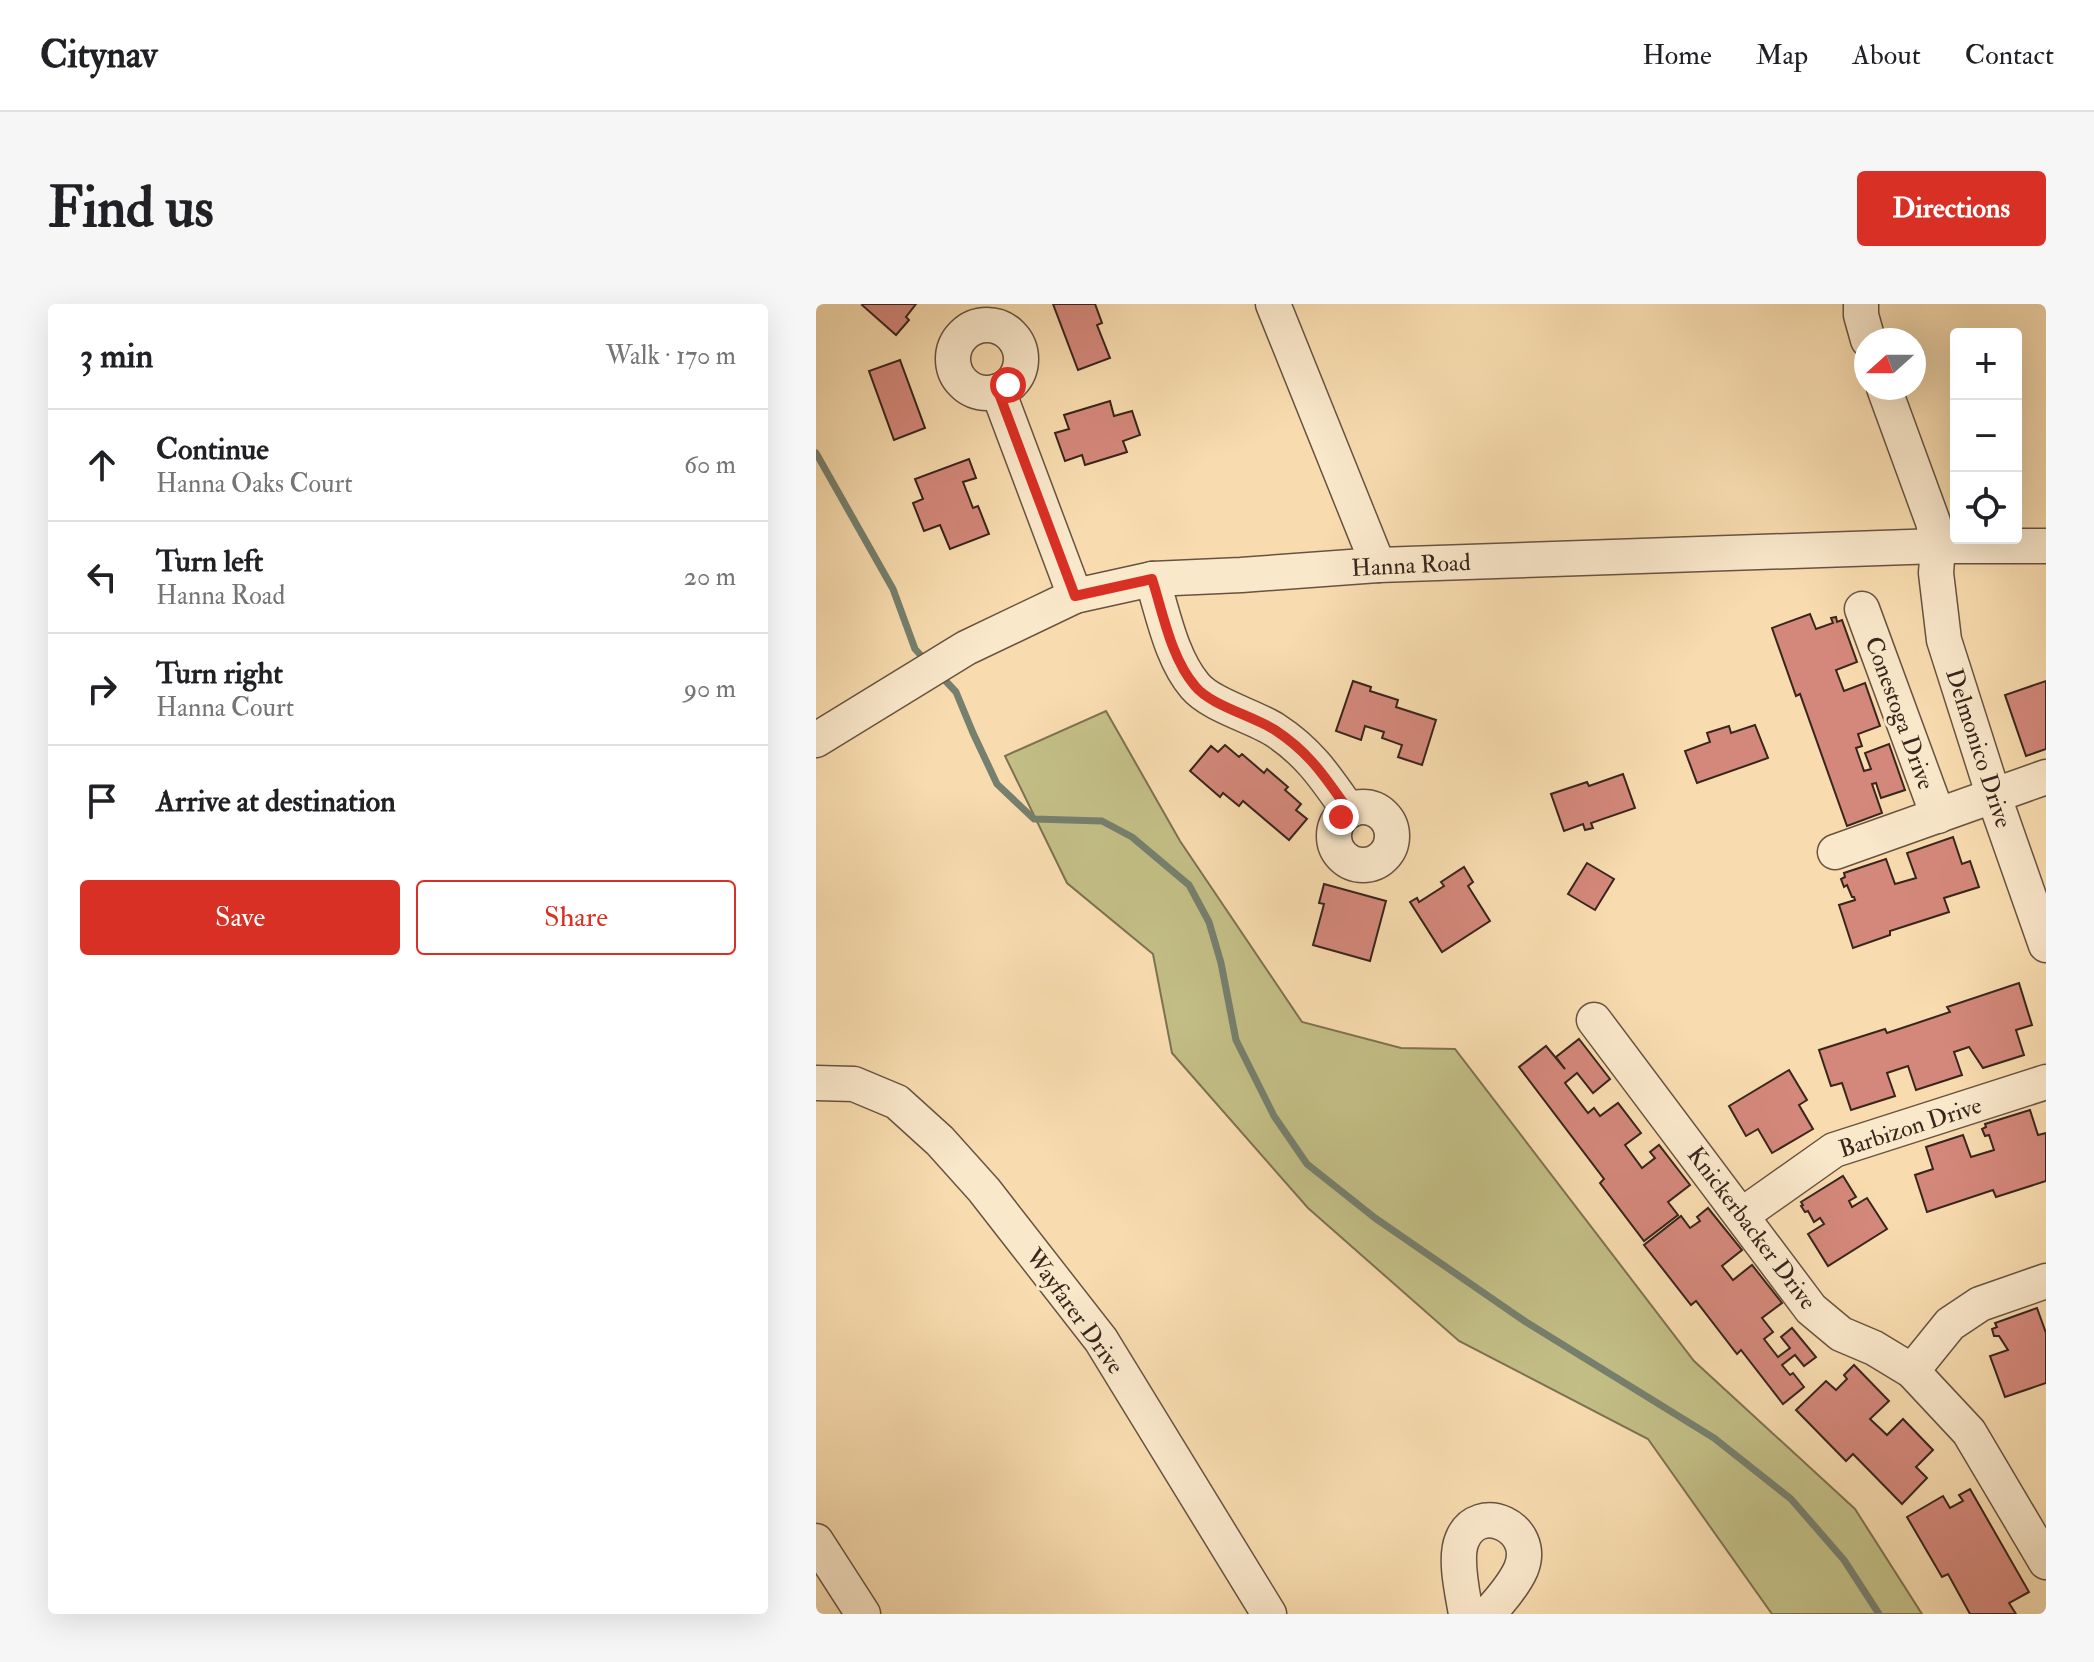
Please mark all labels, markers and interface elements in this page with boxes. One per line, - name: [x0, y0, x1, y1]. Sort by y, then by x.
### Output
- text: Citynav: [40, 31, 157, 79]
- text: Home: [1642, 38, 1712, 73]
- text: Map: [1756, 38, 1808, 73]
- text: About: [1852, 38, 1921, 73]
- text: Contact: [1965, 38, 2054, 73]
- button: Directions: [1857, 171, 2046, 246]
- text: Find us: [48, 173, 214, 244]
- north arrow: [1854, 328, 1926, 400]
- map controls: [1950, 328, 2022, 544]
- button: +: [1950, 328, 2022, 400]
- text: 3 min: [80, 335, 153, 378]
- text: Walk · 170 m: [606, 340, 736, 372]
- route start: [990, 367, 1026, 403]
- button: −: [1950, 400, 2022, 472]
- text: Continue: [156, 431, 269, 468]
- icon: ahead: [80, 443, 124, 487]
- text: 60 m: [684, 449, 736, 481]
- text: Hanna Oaks Court: [156, 468, 353, 500]
- button: locate: [1950, 472, 2022, 544]
- text: Turn left: [156, 543, 263, 580]
- street label: Hanna Road: [1351, 547, 1472, 584]
- icon: left: [80, 555, 124, 599]
- text: 20 m: [684, 561, 736, 593]
- text: Hanna Road: [156, 580, 285, 612]
- street label: Conestoga Drive: [1857, 632, 1942, 794]
- text: Turn right: [156, 655, 283, 692]
- street label: Delmonico Drive: [1938, 665, 2019, 832]
- icon: right: [80, 667, 124, 711]
- text: 90 m: [684, 673, 736, 705]
- text: Hanna Court: [156, 692, 294, 724]
- icon: arrive: [80, 779, 124, 823]
- text: Arrive at destination: [156, 783, 396, 820]
- route end: [1323, 799, 1359, 835]
- button: Save: [80, 880, 400, 955]
- button: Share: [416, 880, 736, 955]
- street label: Barbizon Drive: [1835, 1090, 1985, 1165]
- street label: Knickerbacker Drive: [1680, 1140, 1823, 1316]
- street label: Wayfarer Drive: [1018, 1242, 1131, 1380]

